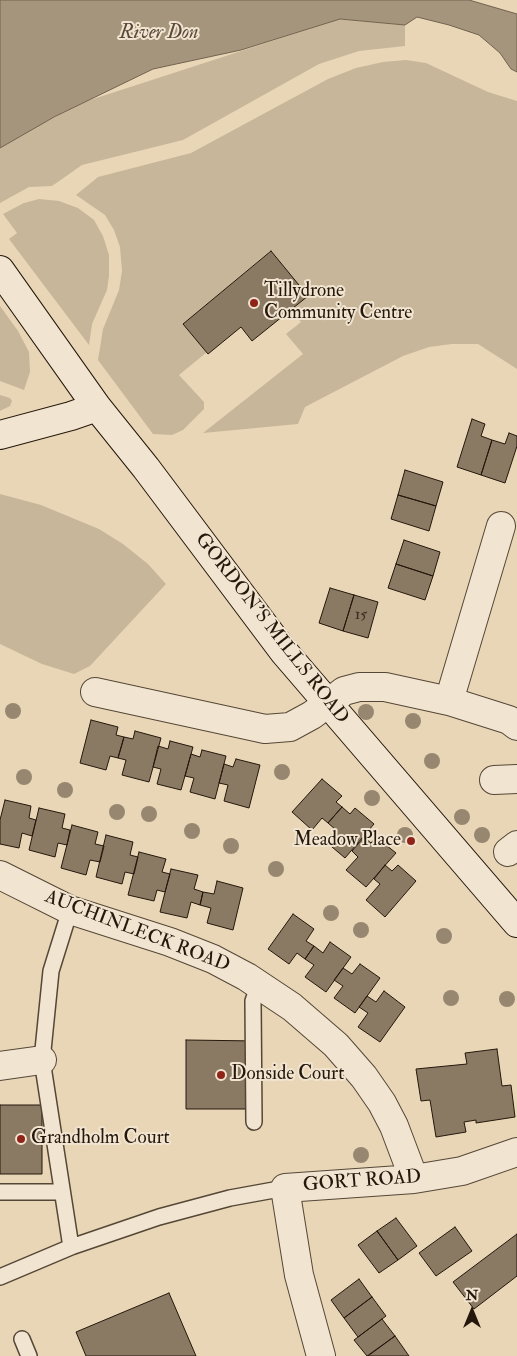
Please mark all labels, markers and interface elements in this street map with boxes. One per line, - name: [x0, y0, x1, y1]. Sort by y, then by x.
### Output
- water label: River Don: [120, 22, 198, 46]
- place label: Tillydrone Community Centre: [264, 281, 412, 325]
- marker: Tillydrone Community Centre: [248, 297, 260, 309]
- street label: GORDON'S MILLS ROAD: [189, 529, 353, 729]
- house number: 15: [355, 606, 367, 626]
- place label: Meadow Place: [294, 830, 401, 852]
- marker: Meadow Place: [405, 835, 417, 847]
- street label: AUCHINLECK ROAD: [41, 886, 233, 978]
- place label: Donside Court: [231, 1064, 344, 1086]
- marker: Donside Court: [215, 1069, 227, 1081]
- place label: Grandholm Court: [31, 1128, 170, 1150]
- marker: Grandholm Court: [15, 1133, 27, 1145]
- street label: GORT ROAD: [302, 1166, 422, 1198]
- north arrow: [447, 1286, 497, 1336]
- text: N: [466, 1287, 478, 1304]

